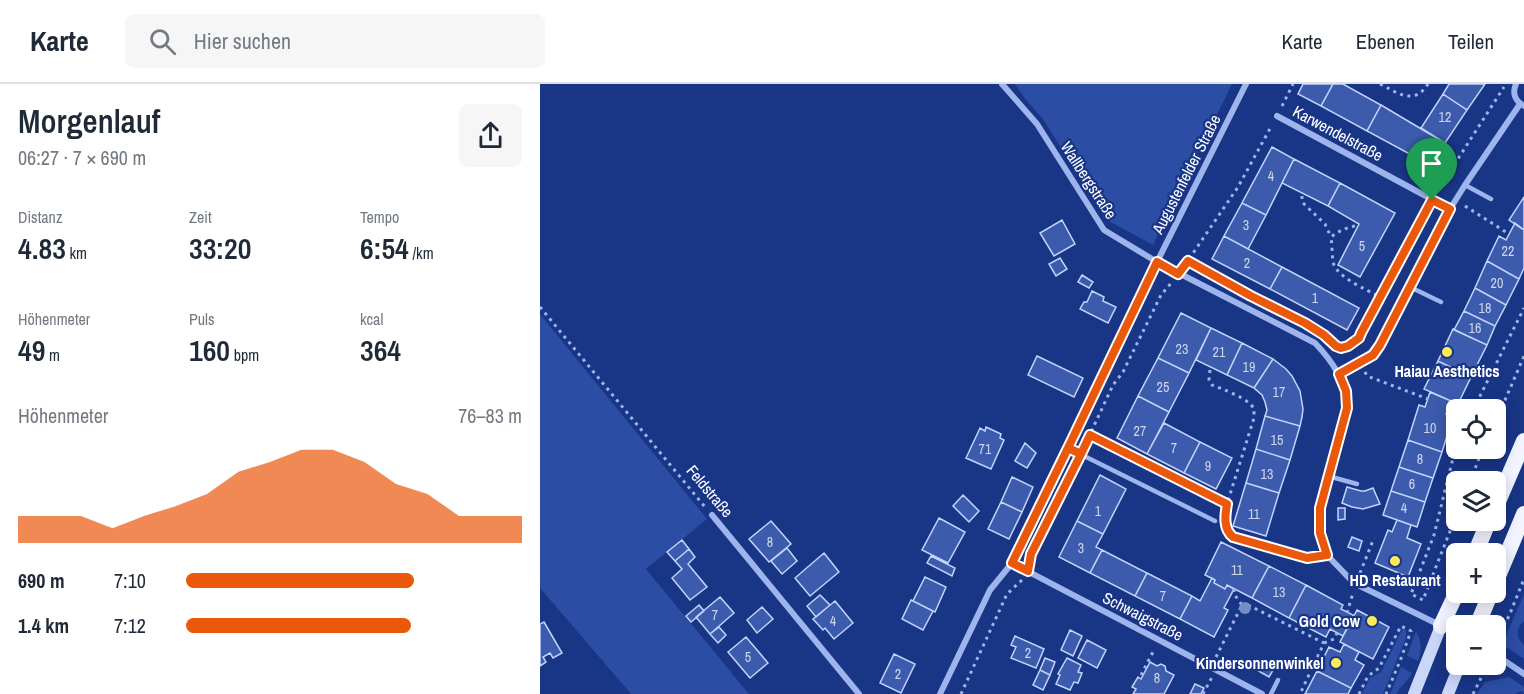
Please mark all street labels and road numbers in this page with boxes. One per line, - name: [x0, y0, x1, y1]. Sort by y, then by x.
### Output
- street label: Karwendelstraße: [1289, 100, 1387, 166]
- street label: Augustenfelder Straße: [1146, 111, 1226, 238]
- street label: Wallbergstraße: [1056, 137, 1122, 223]
- street label: Feldstraße: [682, 460, 738, 522]
- street label: Schwaigstraße: [1099, 586, 1187, 646]

